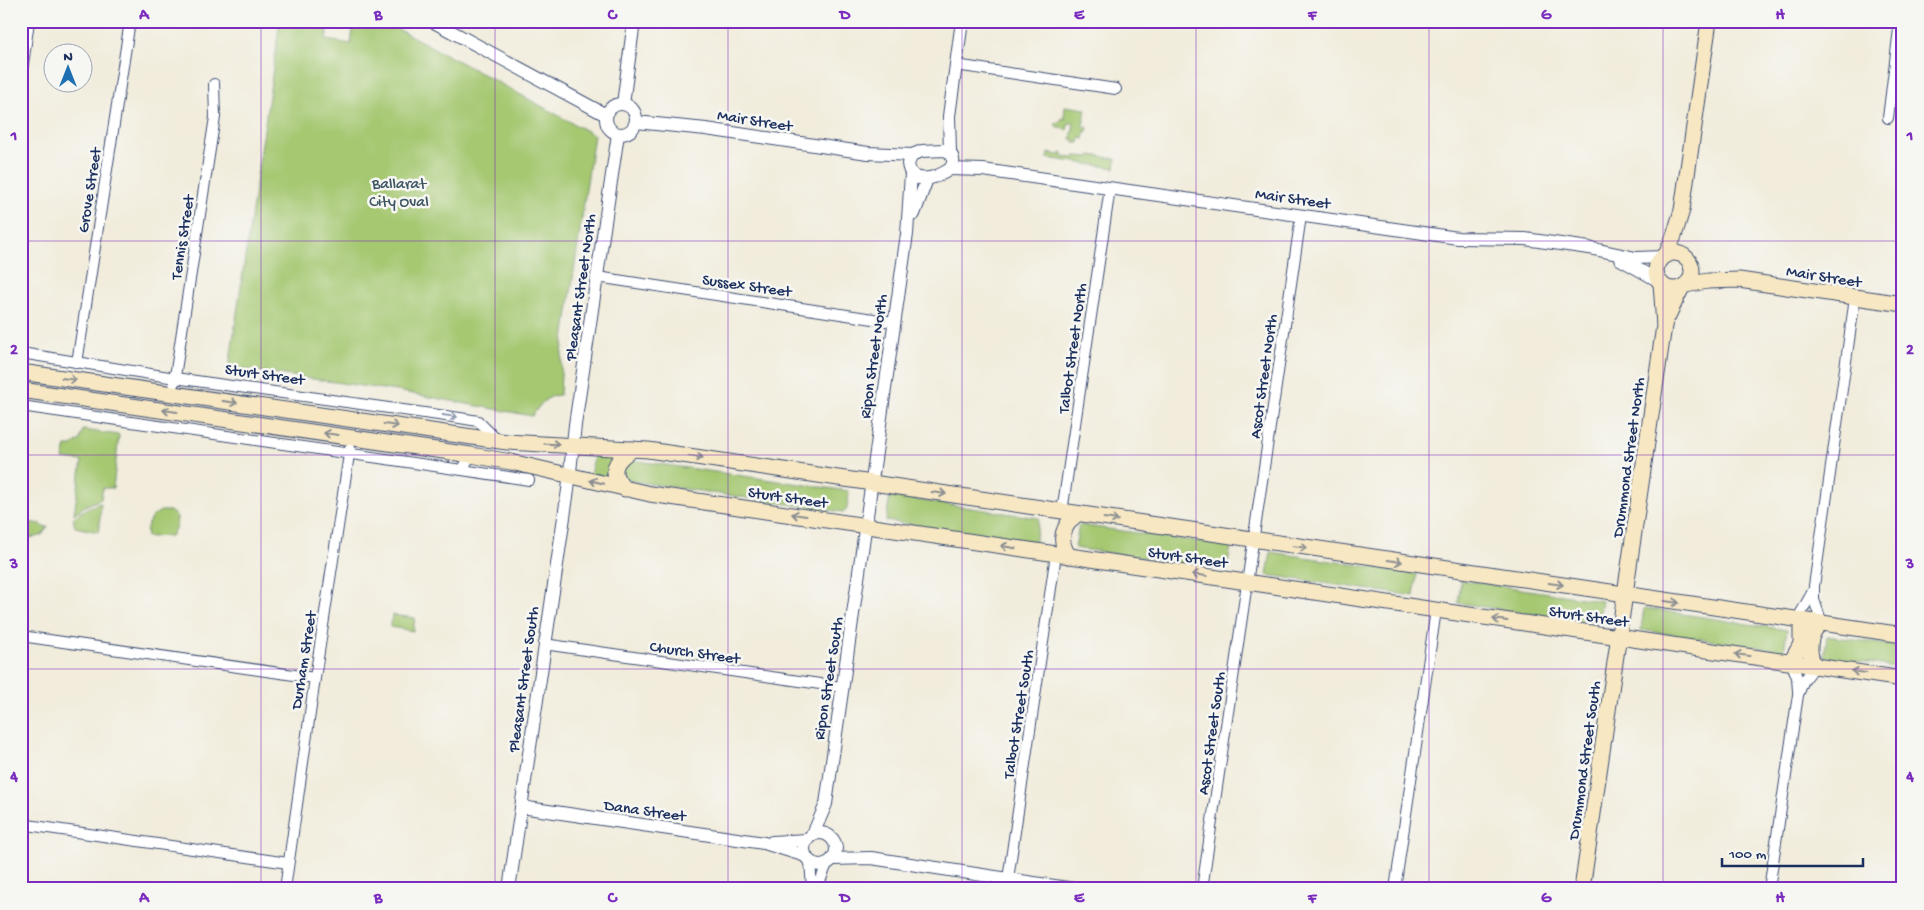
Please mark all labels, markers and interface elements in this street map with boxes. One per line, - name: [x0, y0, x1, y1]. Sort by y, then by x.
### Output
- text: A: [138, 7, 150, 26]
- text: B: [373, 7, 383, 26]
- text: C: [607, 7, 618, 26]
- text: D: [838, 7, 851, 26]
- text: E: [1074, 7, 1085, 26]
- text: F: [1307, 7, 1318, 26]
- text: G: [1541, 7, 1552, 26]
- text: H: [1775, 7, 1785, 26]
- north arrow: [42, 42, 92, 92]
- text: N: [63, 49, 73, 66]
- street label: Mair Street: [716, 107, 795, 138]
- text: 1: [10, 128, 17, 147]
- text: 1: [1906, 128, 1913, 147]
- street label: Grove Street: [75, 145, 108, 234]
- park label: Ballarat City Oval: [369, 176, 429, 213]
- street label: Mair Street: [1254, 186, 1333, 215]
- street label: Tennis Street: [168, 192, 201, 282]
- street label: Pleasant Street North: [563, 212, 602, 363]
- street label: Mair Street: [1785, 263, 1864, 294]
- street label: Sussex Street: [701, 272, 794, 303]
- street label: Talbot Street North: [1056, 282, 1093, 416]
- street label: Ripon Street North: [857, 293, 894, 420]
- street label: Ascot Street North: [1247, 313, 1284, 440]
- text: 2: [10, 342, 18, 361]
- text: 2: [1906, 342, 1914, 361]
- street label: Sturt Street: [224, 361, 307, 392]
- one-way arrow: [61, 374, 77, 384]
- street label: Drummond Street North: [1610, 376, 1651, 540]
- one-way arrow: [222, 397, 238, 407]
- one-way arrow: [163, 406, 179, 416]
- one-way arrow: [442, 412, 458, 422]
- one-way arrow: [383, 420, 399, 430]
- one-way arrow: [323, 429, 339, 439]
- one-way arrow: [544, 440, 560, 449]
- one-way arrow: [688, 453, 704, 463]
- one-way arrow: [589, 477, 605, 487]
- street label: Sturt Street: [747, 484, 830, 515]
- one-way arrow: [931, 489, 947, 499]
- one-way arrow: [791, 510, 807, 520]
- one-way arrow: [1102, 514, 1118, 524]
- one-way arrow: [1000, 542, 1016, 552]
- one-way arrow: [1292, 542, 1308, 552]
- street label: Sturt Street: [1147, 544, 1230, 575]
- text: 3: [9, 556, 18, 575]
- one-way arrow: [1387, 556, 1403, 566]
- text: 3: [1905, 556, 1914, 575]
- one-way arrow: [1191, 570, 1207, 580]
- one-way arrow: [1548, 580, 1564, 590]
- one-way arrow: [1664, 597, 1680, 607]
- street label: Sturt Street: [1548, 603, 1631, 634]
- street label: Pleasant Street South: [506, 605, 545, 755]
- street label: Durham Street: [288, 609, 323, 712]
- one-way arrow: [1493, 614, 1509, 624]
- street label: Ripon Street South: [811, 615, 850, 741]
- street label: Church Street: [648, 639, 742, 670]
- street label: Talbot Street South: [1001, 648, 1040, 781]
- one-way arrow: [1735, 650, 1751, 660]
- one-way arrow: [1851, 667, 1867, 677]
- street label: Ascot Street South: [1195, 670, 1232, 796]
- street label: Drummond Street South: [1566, 679, 1607, 842]
- text: 4: [9, 769, 18, 788]
- text: 4: [1905, 769, 1914, 788]
- street label: Dana Street: [601, 797, 688, 828]
- scale bar: [1722, 835, 1863, 867]
- text: 100 m: [1728, 846, 1767, 864]
- text: A: [138, 890, 150, 909]
- text: B: [373, 890, 383, 909]
- text: C: [607, 890, 618, 909]
- text: D: [838, 890, 851, 909]
- text: E: [1074, 890, 1085, 909]
- text: F: [1307, 890, 1318, 909]
- text: G: [1541, 890, 1552, 909]
- text: H: [1775, 890, 1785, 909]

